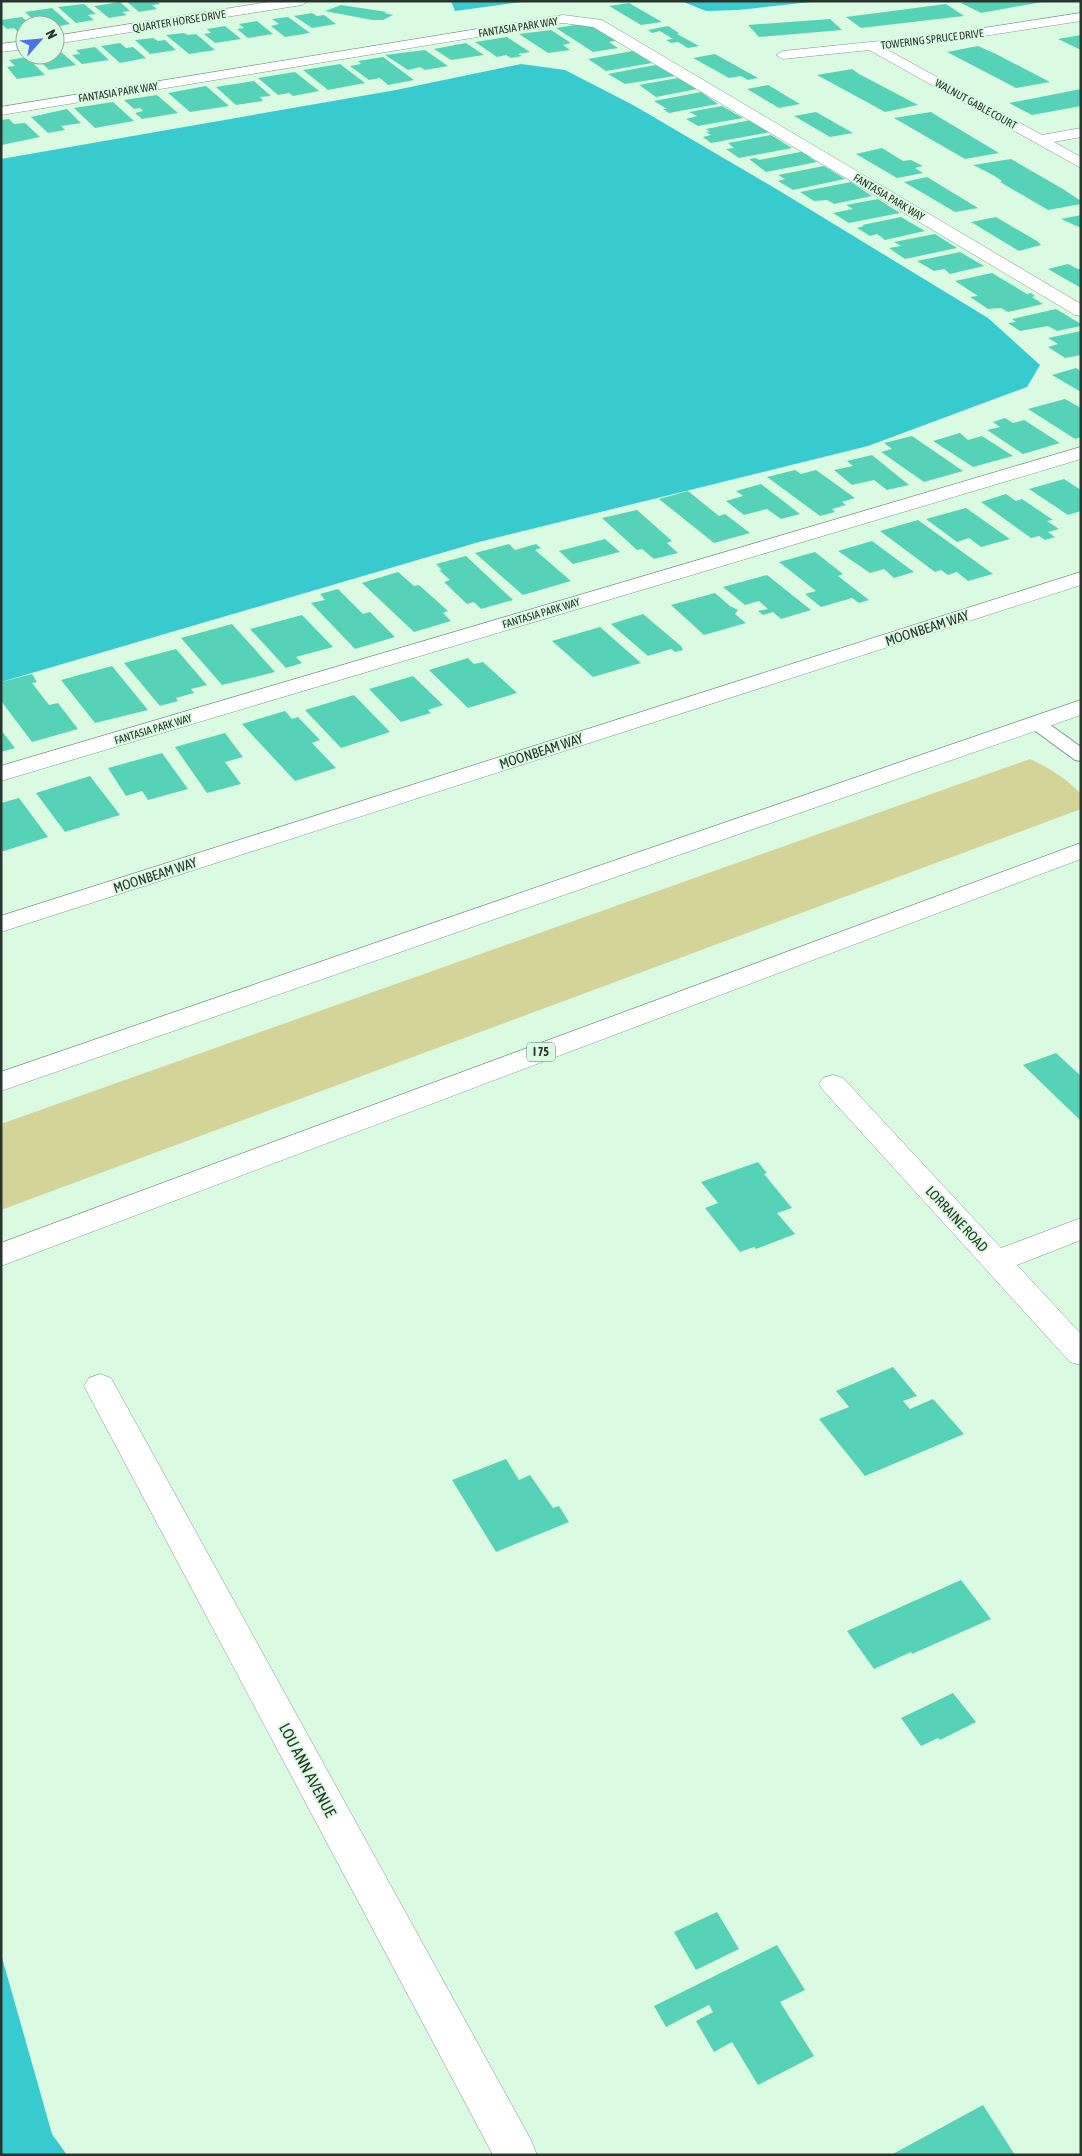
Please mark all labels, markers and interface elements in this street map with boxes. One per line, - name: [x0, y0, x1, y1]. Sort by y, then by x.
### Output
- street label: QUARTER HORSE DRIVE: [132, 8, 227, 34]
- north arrow: [15, 15, 65, 65]
- street label: FANTASIA PARK WAY: [477, 15, 559, 39]
- text: N: [43, 27, 61, 41]
- street label: TOWERING SPRUCE DRIVE: [880, 27, 984, 51]
- street label: WALNUT GABLE COURT: [933, 77, 1019, 132]
- street label: FANTASIA PARK WAY: [77, 80, 159, 104]
- street label: FANTASIA PARK WAY: [851, 171, 927, 223]
- street label: FANTASIA PARK WAY: [501, 595, 581, 630]
- street label: MOONBEAM WAY: [883, 607, 972, 649]
- street label: FANTASIA PARK WAY: [113, 711, 193, 746]
- street label: MOONBEAM WAY: [497, 730, 586, 772]
- street label: MOONBEAM WAY: [111, 854, 200, 896]
- road number: I 75: [527, 1042, 555, 1062]
- street label: LORRAINE ROAD: [923, 1183, 991, 1255]
- street label: LOU ANN AVENUE: [276, 1720, 340, 1820]

